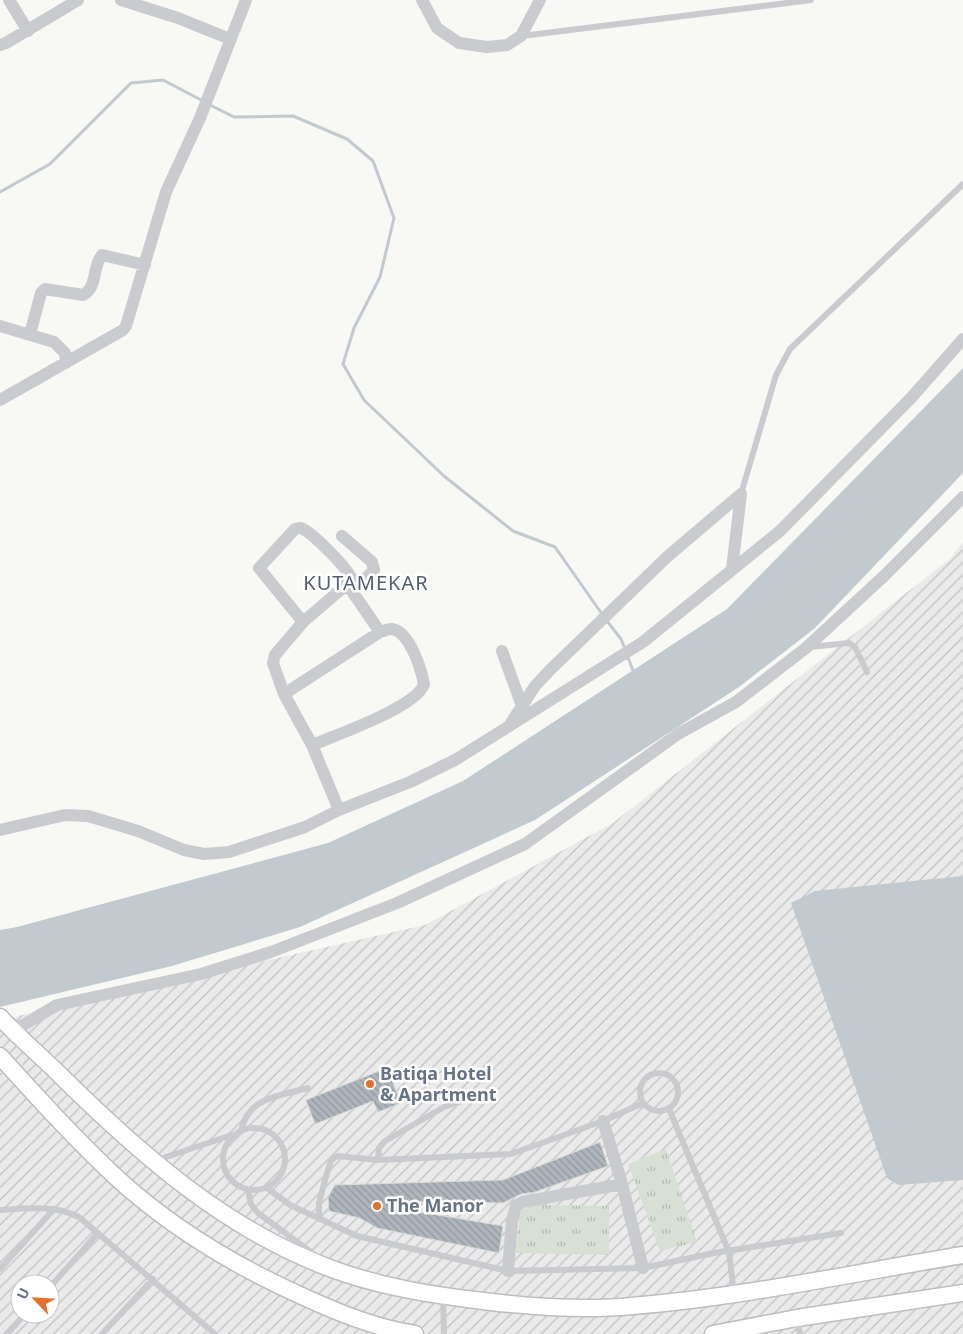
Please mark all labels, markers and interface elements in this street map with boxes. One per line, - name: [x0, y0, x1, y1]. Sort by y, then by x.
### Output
- district label: KUTAMEKAR: [303, 569, 429, 596]
- place label: Batiqa Hotel & Apartment: [380, 1061, 497, 1106]
- marker: Batiqa Hotel & Apartment: [364, 1078, 376, 1090]
- place label: The Manor: [387, 1193, 483, 1217]
- marker: The Manor: [371, 1200, 383, 1212]
- north arrow: [10, 1274, 60, 1324]
- text: U: [12, 1284, 34, 1302]

